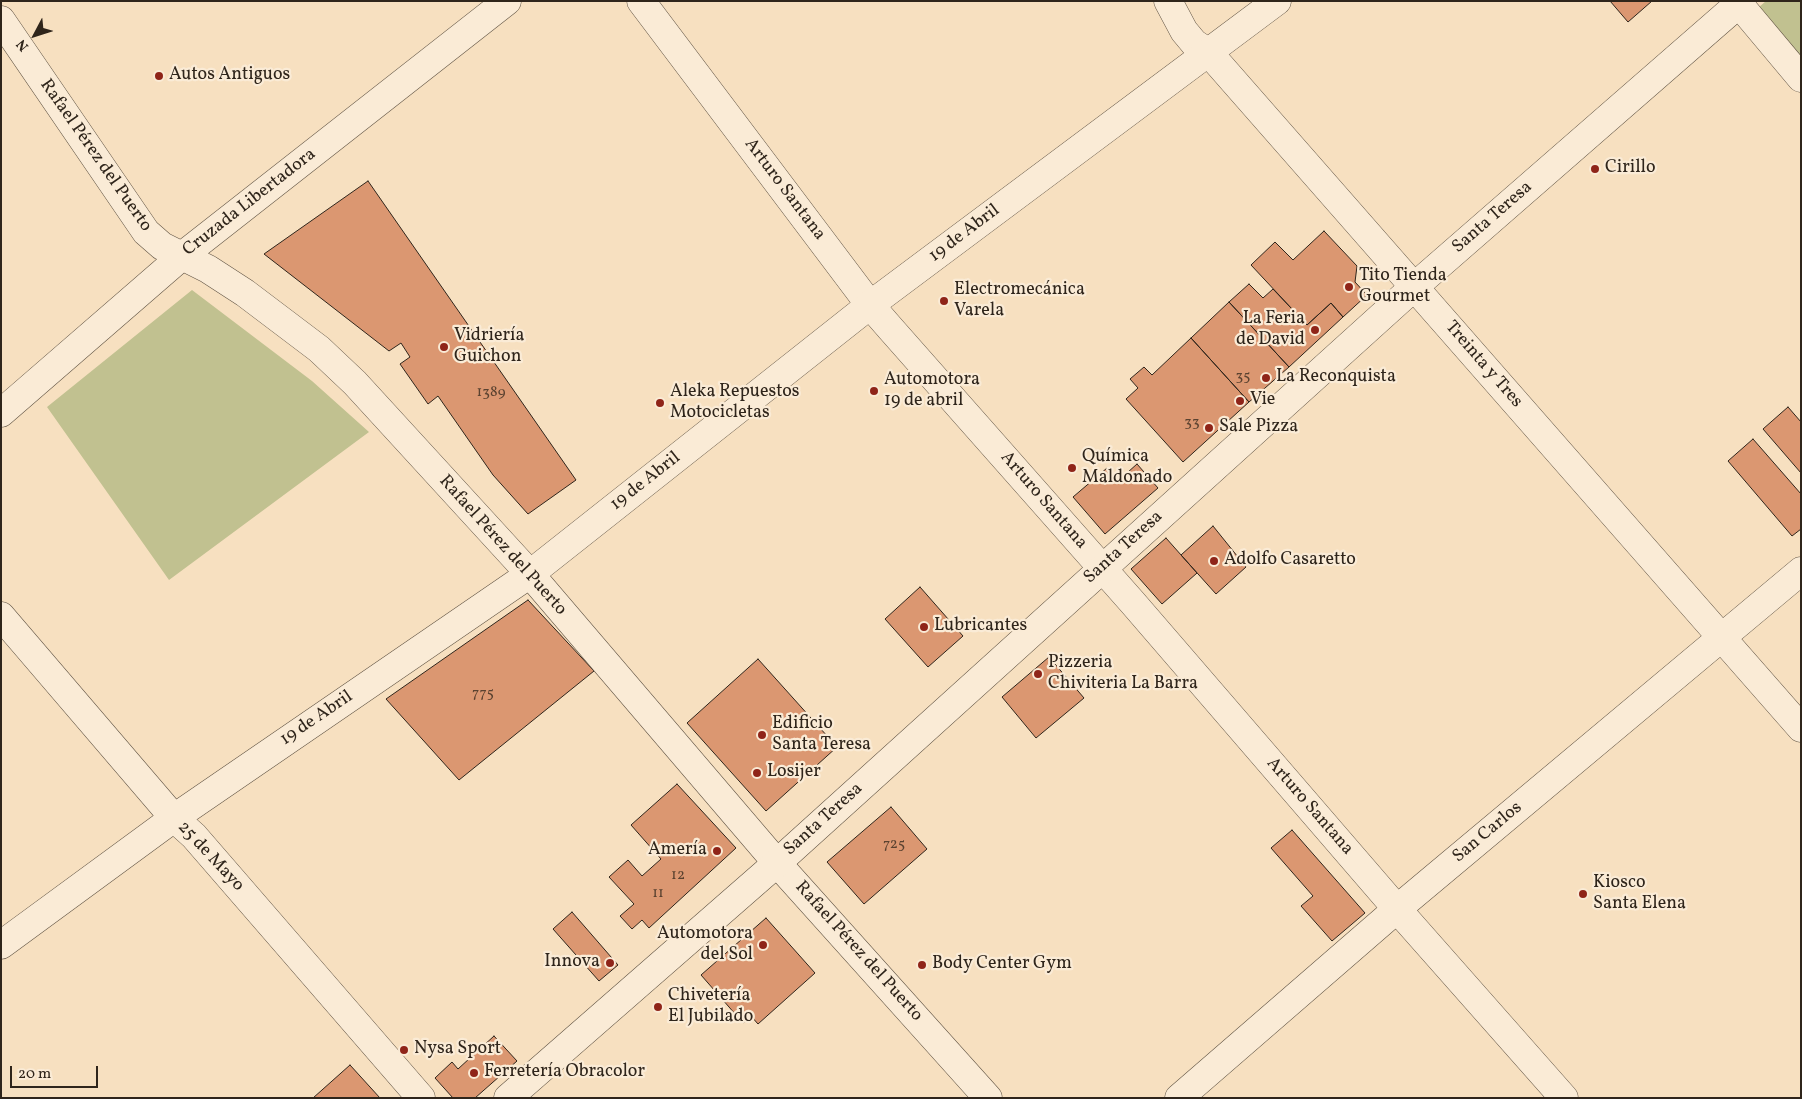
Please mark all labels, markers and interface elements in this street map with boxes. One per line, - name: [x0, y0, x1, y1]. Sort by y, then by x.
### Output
- north arrow: [10, 10, 60, 60]
- text: N: [13, 35, 34, 55]
- place label: Autos Antiguos: [169, 65, 290, 87]
- marker: Autos Antiguos: [153, 70, 165, 82]
- street label: Rafael Pérez del Puerto: [34, 76, 156, 236]
- street label: Arturo Santana: [739, 135, 829, 245]
- street label: Cruzada Libertadora: [179, 144, 321, 262]
- place label: Cirillo: [1605, 158, 1655, 180]
- marker: Cirillo: [1589, 163, 1601, 175]
- street label: Santa Teresa: [1449, 177, 1537, 259]
- street label: 19 de Abril: [925, 200, 1005, 268]
- place label: Tito Tienda Gourmet: [1359, 266, 1447, 308]
- place label: Electromecánica Varela: [954, 280, 1085, 322]
- marker: Tito Tienda Gourmet: [1343, 281, 1355, 293]
- marker: Electromecánica Varela: [938, 295, 950, 307]
- place label: La Feria de David: [1236, 309, 1305, 352]
- street label: Treinta y Tres: [1439, 317, 1527, 413]
- marker: La Feria de David: [1309, 324, 1321, 336]
- place label: Vidriería Guichon: [454, 326, 524, 368]
- marker: Vidriería Guichon: [438, 341, 450, 353]
- place label: La Reconquista: [1276, 367, 1396, 389]
- house number: 35: [1236, 368, 1250, 386]
- place label: Automotora 19 de abril: [884, 370, 980, 412]
- marker: La Reconquista: [1260, 372, 1272, 384]
- place label: Aleka Repuestos Motocicletas: [670, 382, 800, 424]
- house number: 1389: [477, 384, 505, 402]
- marker: Automotora 19 de abril: [868, 385, 880, 397]
- place label: Vie: [1250, 390, 1275, 412]
- marker: Vie: [1234, 395, 1246, 407]
- marker: Aleka Repuestos Motocicletas: [654, 397, 666, 409]
- house number: 33: [1184, 414, 1200, 432]
- place label: Sale Pizza: [1219, 417, 1298, 439]
- marker: Sale Pizza: [1203, 422, 1215, 434]
- place label: Química Maldonado: [1082, 447, 1172, 489]
- street label: 19 de Abril: [607, 448, 685, 516]
- street label: Arturo Santana: [995, 448, 1091, 554]
- marker: Química Maldonado: [1066, 462, 1078, 474]
- street label: Rafael Pérez del Puerto: [433, 471, 571, 621]
- street label: Santa Teresa: [1080, 507, 1168, 589]
- place label: Adolfo Casaretto: [1224, 550, 1356, 572]
- marker: Adolfo Casaretto: [1208, 555, 1220, 567]
- place label: Lubricantes: [934, 616, 1027, 638]
- marker: Lubricantes: [918, 621, 930, 633]
- place label: Pizzeria Chiviteria La Barra: [1048, 653, 1198, 696]
- marker: Pizzeria Chiviteria La Barra: [1032, 668, 1044, 680]
- house number: 775: [472, 685, 494, 703]
- street label: 19 de Abril: [277, 687, 357, 751]
- place label: Edificio Santa Teresa: [772, 714, 871, 756]
- marker: Edificio Santa Teresa: [756, 729, 768, 741]
- street label: Arturo Santana: [1261, 754, 1357, 860]
- place label: Losijer: [767, 762, 821, 784]
- marker: Losijer: [751, 767, 763, 779]
- street label: Santa Teresa: [780, 779, 868, 861]
- street label: San Carlos: [1449, 798, 1527, 868]
- street label: 25 de Mayo: [172, 817, 248, 897]
- house number: 725: [883, 836, 905, 854]
- place label: Amería: [648, 840, 707, 862]
- marker: Amería: [711, 845, 723, 857]
- house number: 12: [671, 867, 685, 885]
- place label: Kiosco Santa Elena: [1593, 873, 1686, 916]
- street label: Rafael Pérez del Puerto: [789, 877, 927, 1027]
- house number: 11: [652, 885, 664, 903]
- marker: Kiosco Santa Elena: [1577, 888, 1589, 900]
- place label: Automotora del Sol: [657, 924, 753, 966]
- marker: Automotora del Sol: [757, 939, 769, 951]
- place label: Innova: [544, 952, 600, 974]
- place label: Body Center Gym: [932, 954, 1072, 976]
- marker: Innova: [604, 957, 616, 969]
- marker: Body Center Gym: [916, 959, 928, 971]
- place label: Chivetería El Jubilado: [668, 986, 753, 1028]
- marker: Chivetería El Jubilado: [652, 1001, 664, 1013]
- place label: Nysa Sport: [414, 1039, 501, 1061]
- marker: Nysa Sport: [398, 1044, 410, 1056]
- scale bar: [12, 1056, 100, 1088]
- place label: Ferretería Obracolor: [484, 1062, 645, 1084]
- text: 20 m: [18, 1064, 51, 1085]
- marker: Ferretería Obracolor: [468, 1067, 480, 1079]

